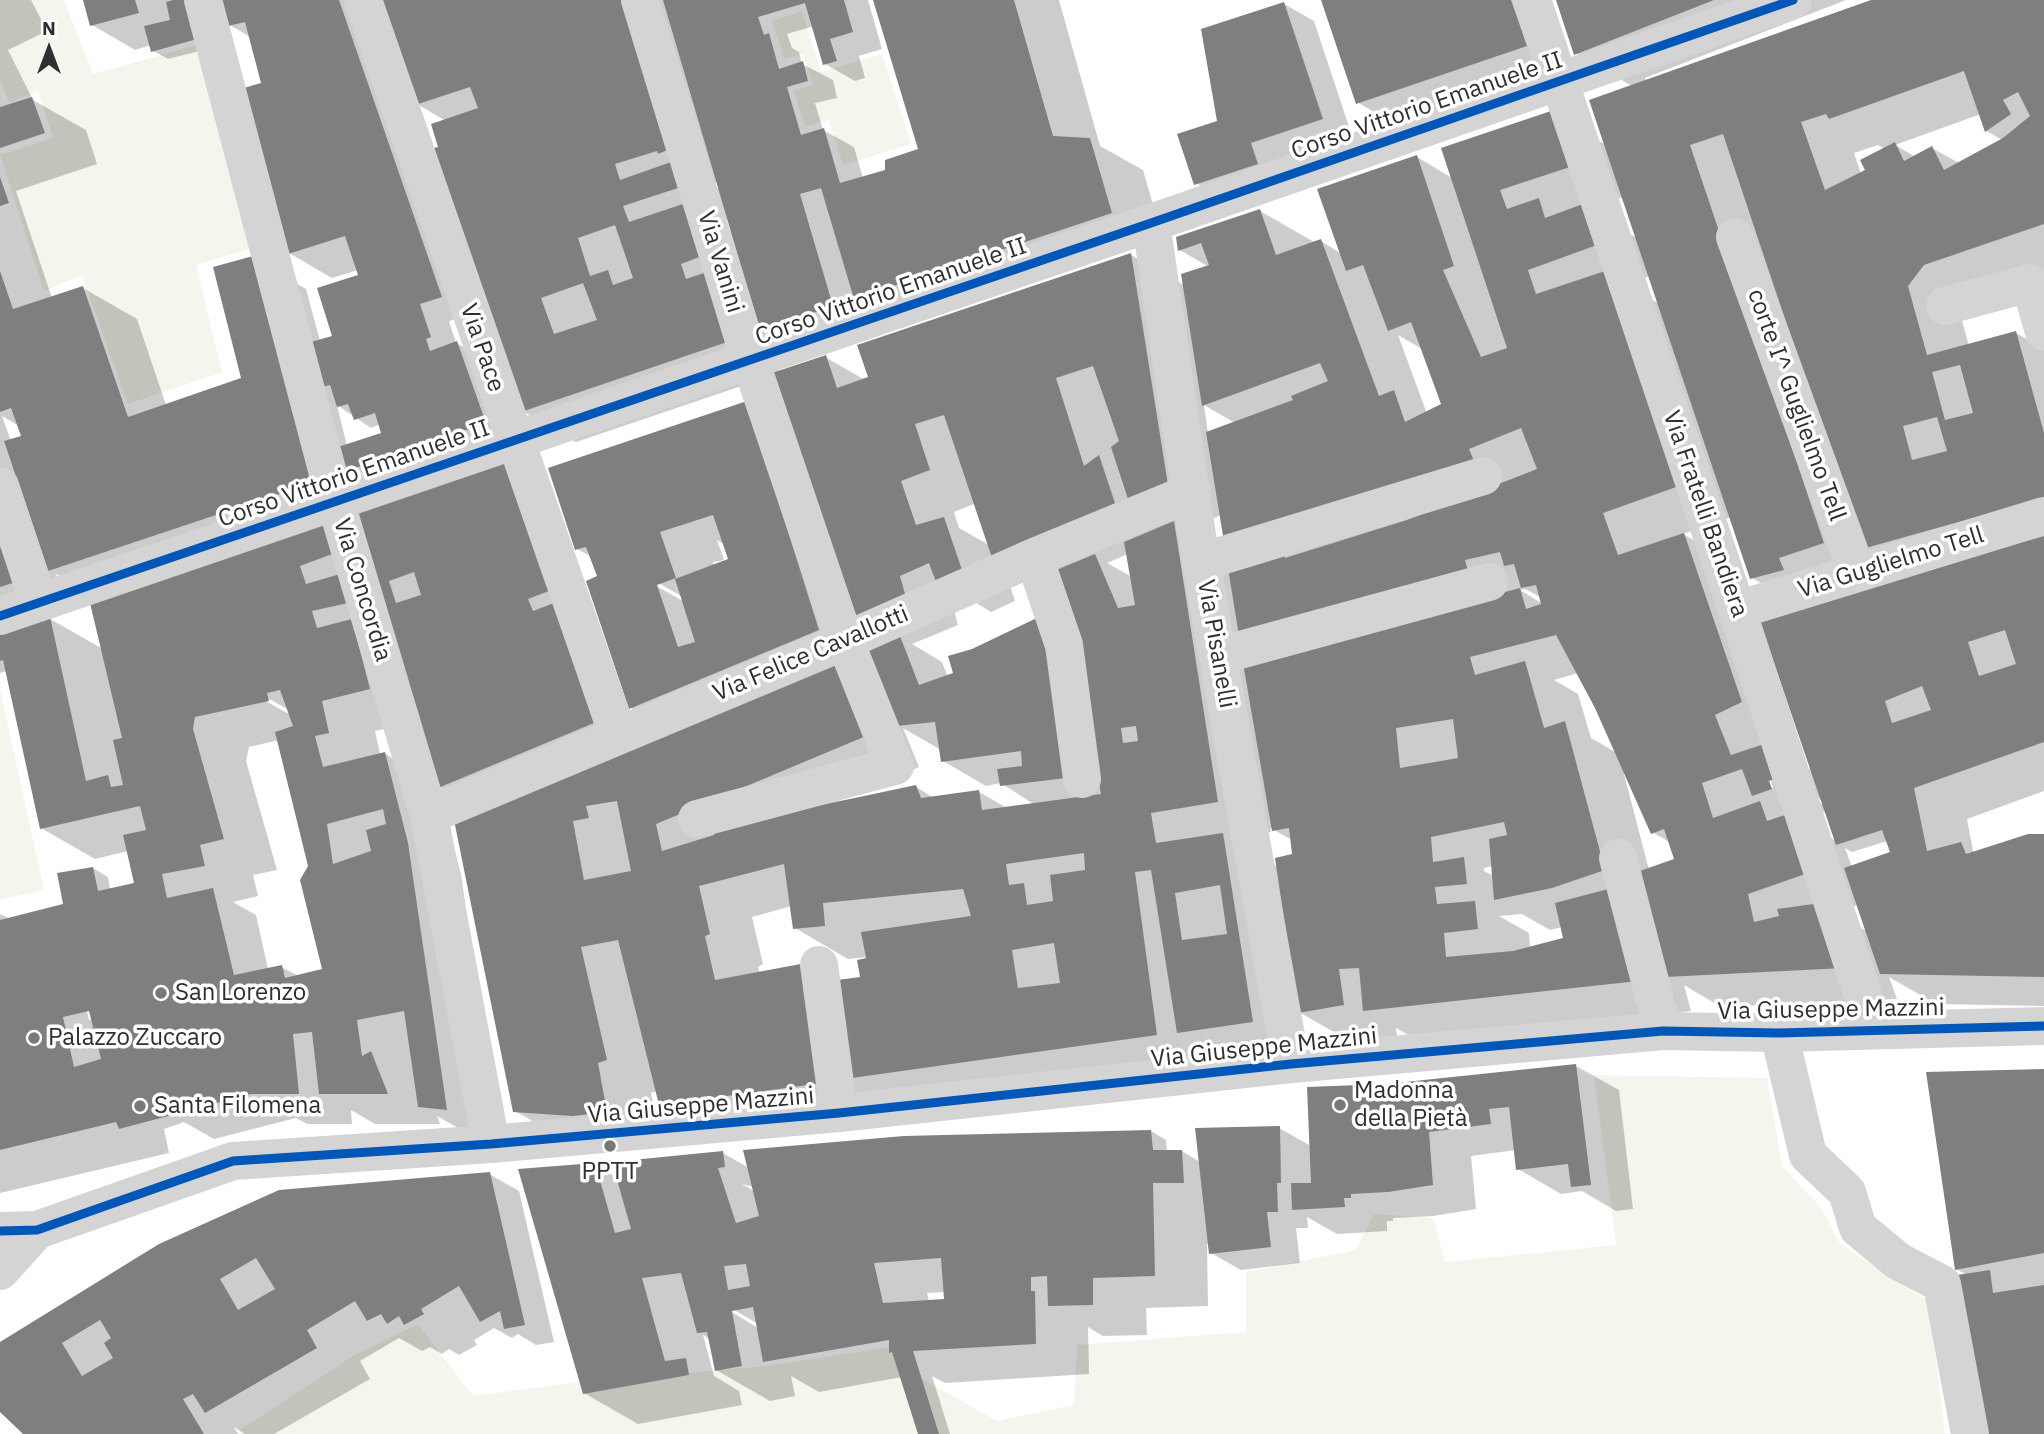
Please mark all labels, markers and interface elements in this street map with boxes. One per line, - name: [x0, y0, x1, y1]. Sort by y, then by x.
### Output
- north arrow: [14, 14, 84, 84]
- text: N: [42, 16, 56, 40]
- street label: Corso Vittorio Emanuele II: [1287, 46, 1567, 166]
- street label: Via Vanini: [691, 208, 749, 316]
- street label: Corso Vittorio Emanuele II: [751, 232, 1031, 352]
- street label: corte I^ Guglielmo Tell: [1741, 285, 1851, 525]
- street label: Via Pace: [454, 300, 510, 396]
- street label: Via Fratelli Bandiera: [1656, 407, 1754, 621]
- street label: Corso Vittorio Emanuele II: [214, 414, 494, 534]
- street label: Via Concordia: [327, 515, 397, 665]
- street label: Via Guglielmo Tell: [1795, 521, 1987, 605]
- street label: Via Pisanelli: [1191, 578, 1241, 710]
- street label: Via Felice Cavallotti: [709, 600, 913, 708]
- place label: San Lorenzo: [175, 979, 306, 1007]
- marker: San Lorenzo: [153, 985, 169, 1001]
- street label: Via Giuseppe Mazzini: [1717, 994, 1945, 1026]
- street label: Via Giuseppe Mazzini: [1150, 1022, 1378, 1074]
- place label: Palazzo Zuccaro: [48, 1024, 222, 1052]
- marker: Palazzo Zuccaro: [26, 1030, 42, 1046]
- place label: Madonna della Pietà: [1354, 1077, 1467, 1133]
- street label: Via Giuseppe Mazzini: [587, 1082, 815, 1130]
- place label: Santa Filomena: [154, 1092, 321, 1120]
- marker: Madonna della Pietà: [1332, 1097, 1348, 1113]
- marker: Santa Filomena: [132, 1098, 148, 1114]
- marker: PPTT: [602, 1138, 618, 1154]
- place label: PPTT: [581, 1158, 639, 1186]

